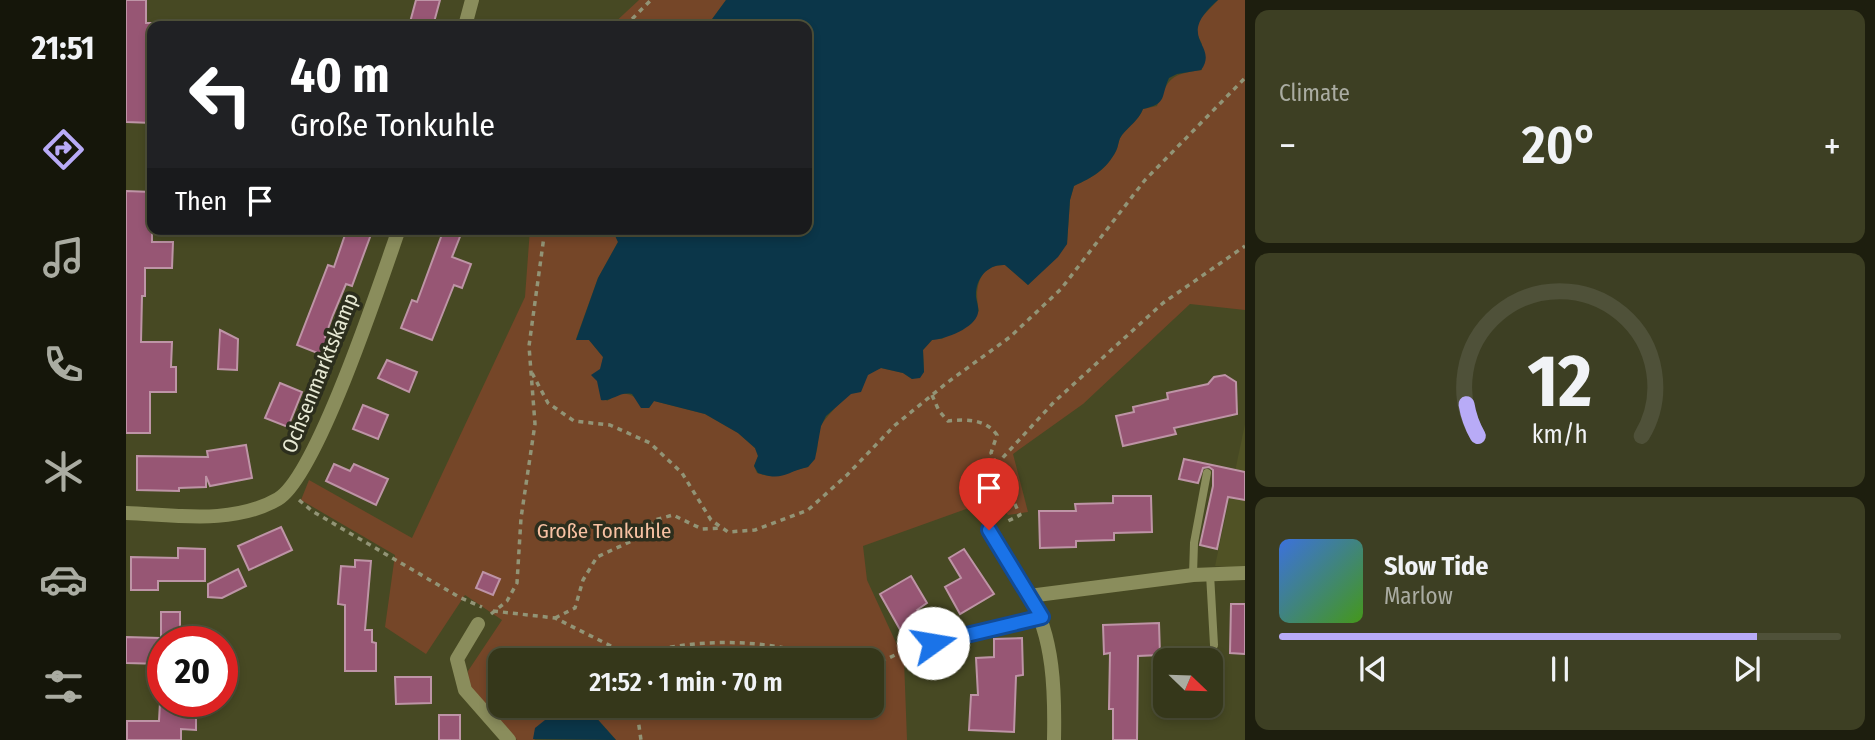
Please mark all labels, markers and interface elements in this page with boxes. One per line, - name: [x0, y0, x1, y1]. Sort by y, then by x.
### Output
- text: 21:51: [32, 29, 94, 67]
- text: 40 m: [290, 46, 390, 105]
- icon: left: [175, 49, 266, 140]
- text: Climate: [1279, 79, 1350, 107]
- text: Große Tonkuhle: [290, 106, 495, 144]
- text: 20°: [1522, 114, 1598, 177]
- text: −: [1279, 123, 1296, 169]
- text: +: [1824, 123, 1841, 169]
- icon: directions: [39, 125, 88, 174]
- icon: arrive: [241, 182, 279, 220]
- text: Then: [175, 186, 227, 217]
- icon: music: [39, 233, 88, 282]
- street label: Ochsenmarktskamp: [276, 289, 364, 457]
- text: 12: [1528, 338, 1592, 425]
- icon: phone: [39, 340, 88, 389]
- text: km/h: [1532, 420, 1588, 450]
- icon: climate: [39, 447, 88, 496]
- pin: [959, 458, 1019, 530]
- icon: arrive: [970, 469, 1008, 507]
- park label: Große Tonkuhle: [537, 518, 671, 544]
- text: Slow Tide: [1384, 551, 1488, 582]
- icon: car: [39, 555, 88, 604]
- text: Marlow: [1384, 582, 1453, 610]
- position arrow: [896, 606, 970, 680]
- speed limit sign: 20: [147, 626, 238, 717]
- north arrow: [1153, 648, 1223, 718]
- map controls: [1153, 648, 1223, 718]
- icon: previous: [1354, 650, 1392, 688]
- icon: pause: [1541, 650, 1579, 688]
- icon: next: [1728, 650, 1766, 688]
- icon: filters: [39, 662, 88, 711]
- text: 21:52 · 1 min · 70 m: [589, 667, 783, 698]

